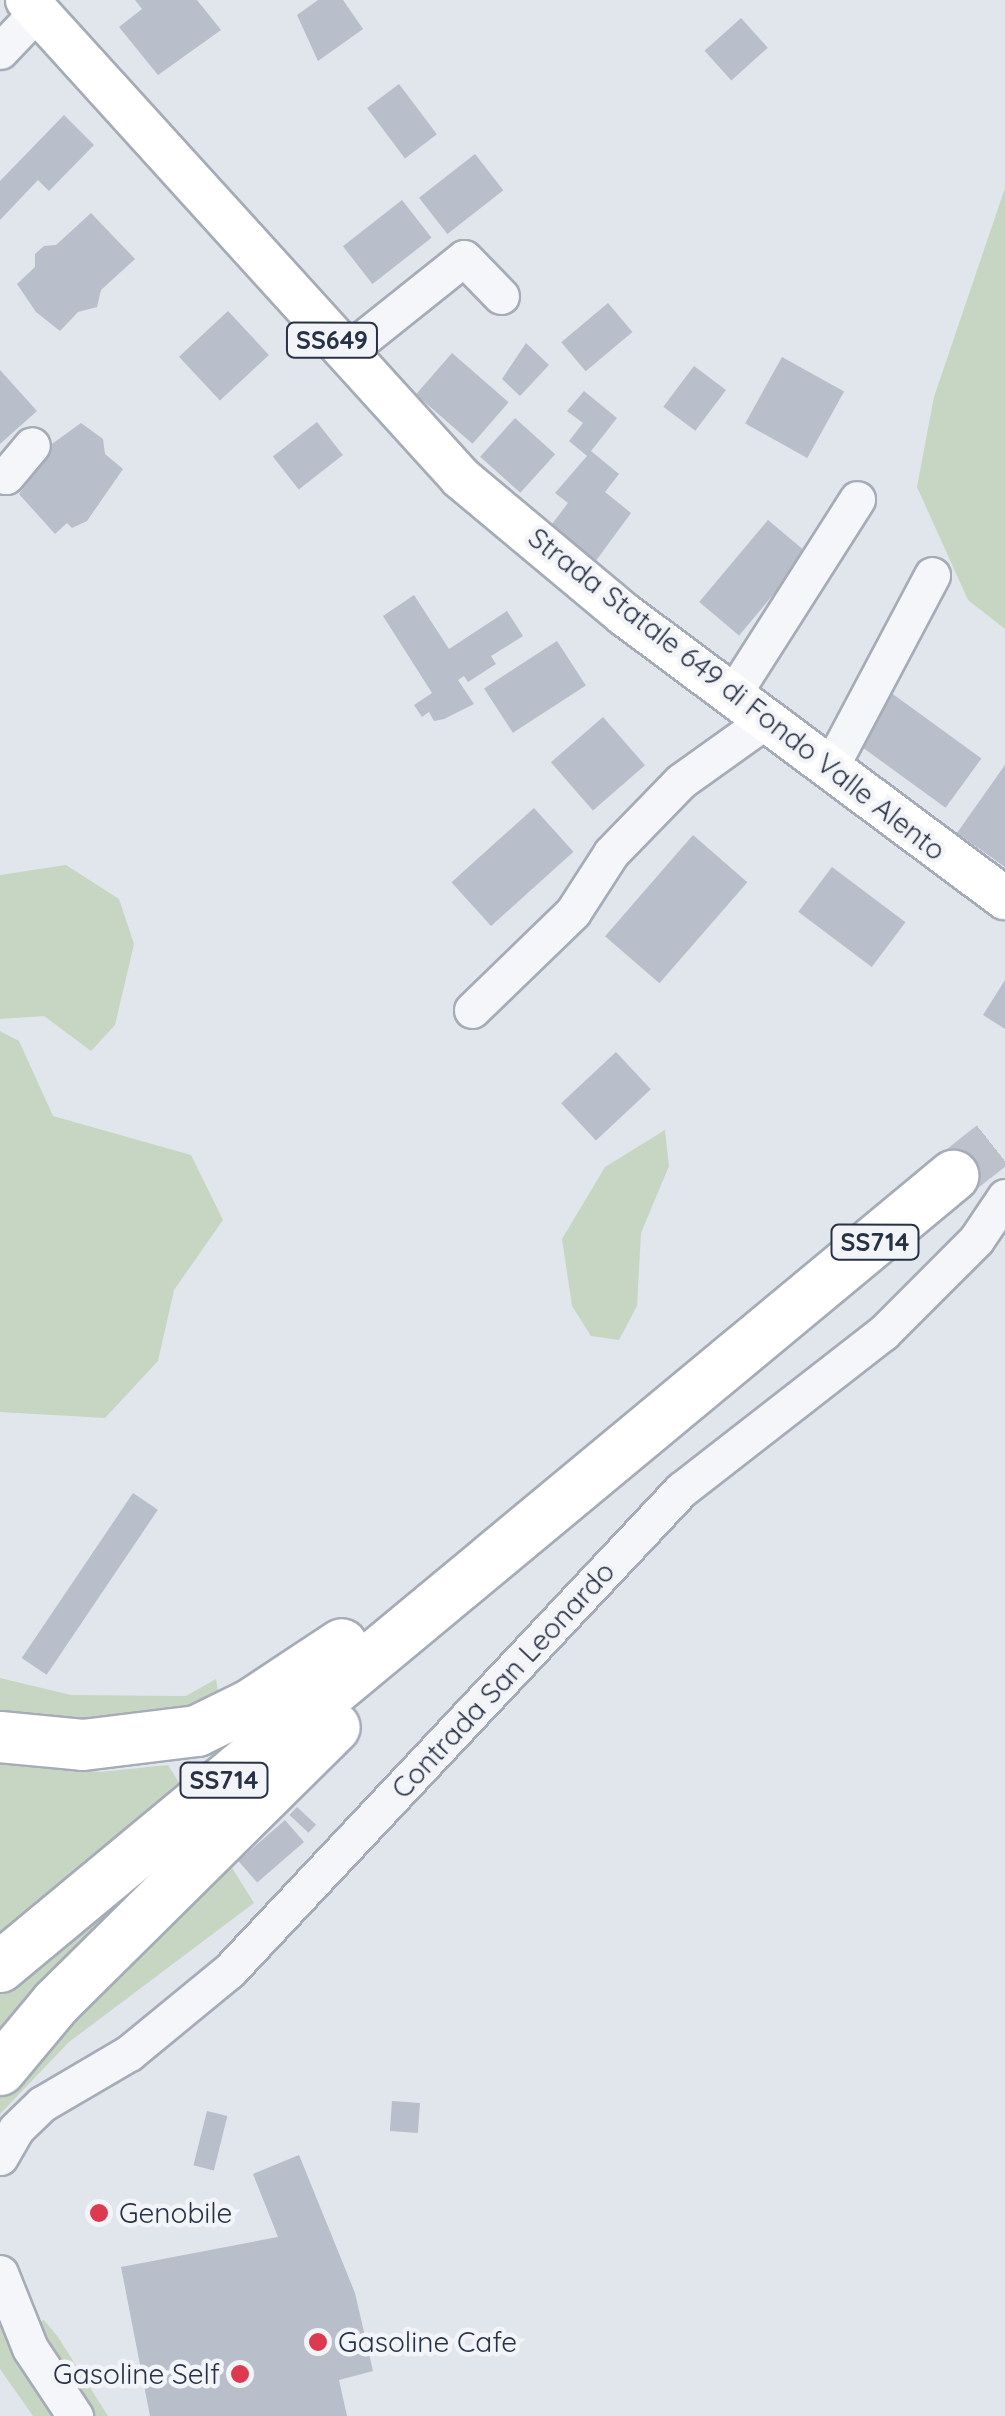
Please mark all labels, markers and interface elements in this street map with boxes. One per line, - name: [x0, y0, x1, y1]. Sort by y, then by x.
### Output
- road number: SS649: [284, 320, 380, 360]
- street label: Strada Statale 649 di Fondo Valle Alento: [522, 521, 952, 867]
- road number: SS714: [830, 1222, 920, 1262]
- street label: Contrada San Leonardo: [385, 1555, 621, 1805]
- road number: SS714: [179, 1760, 269, 1800]
- place label: Genobile: [119, 2196, 232, 2230]
- marker: Genobile: [88, 2202, 110, 2224]
- place label: Gasoline Cafe: [338, 2325, 517, 2359]
- marker: Gasoline Cafe: [307, 2331, 329, 2353]
- place label: Gasoline Self: [53, 2357, 220, 2391]
- marker: Gasoline Self: [229, 2363, 251, 2385]

